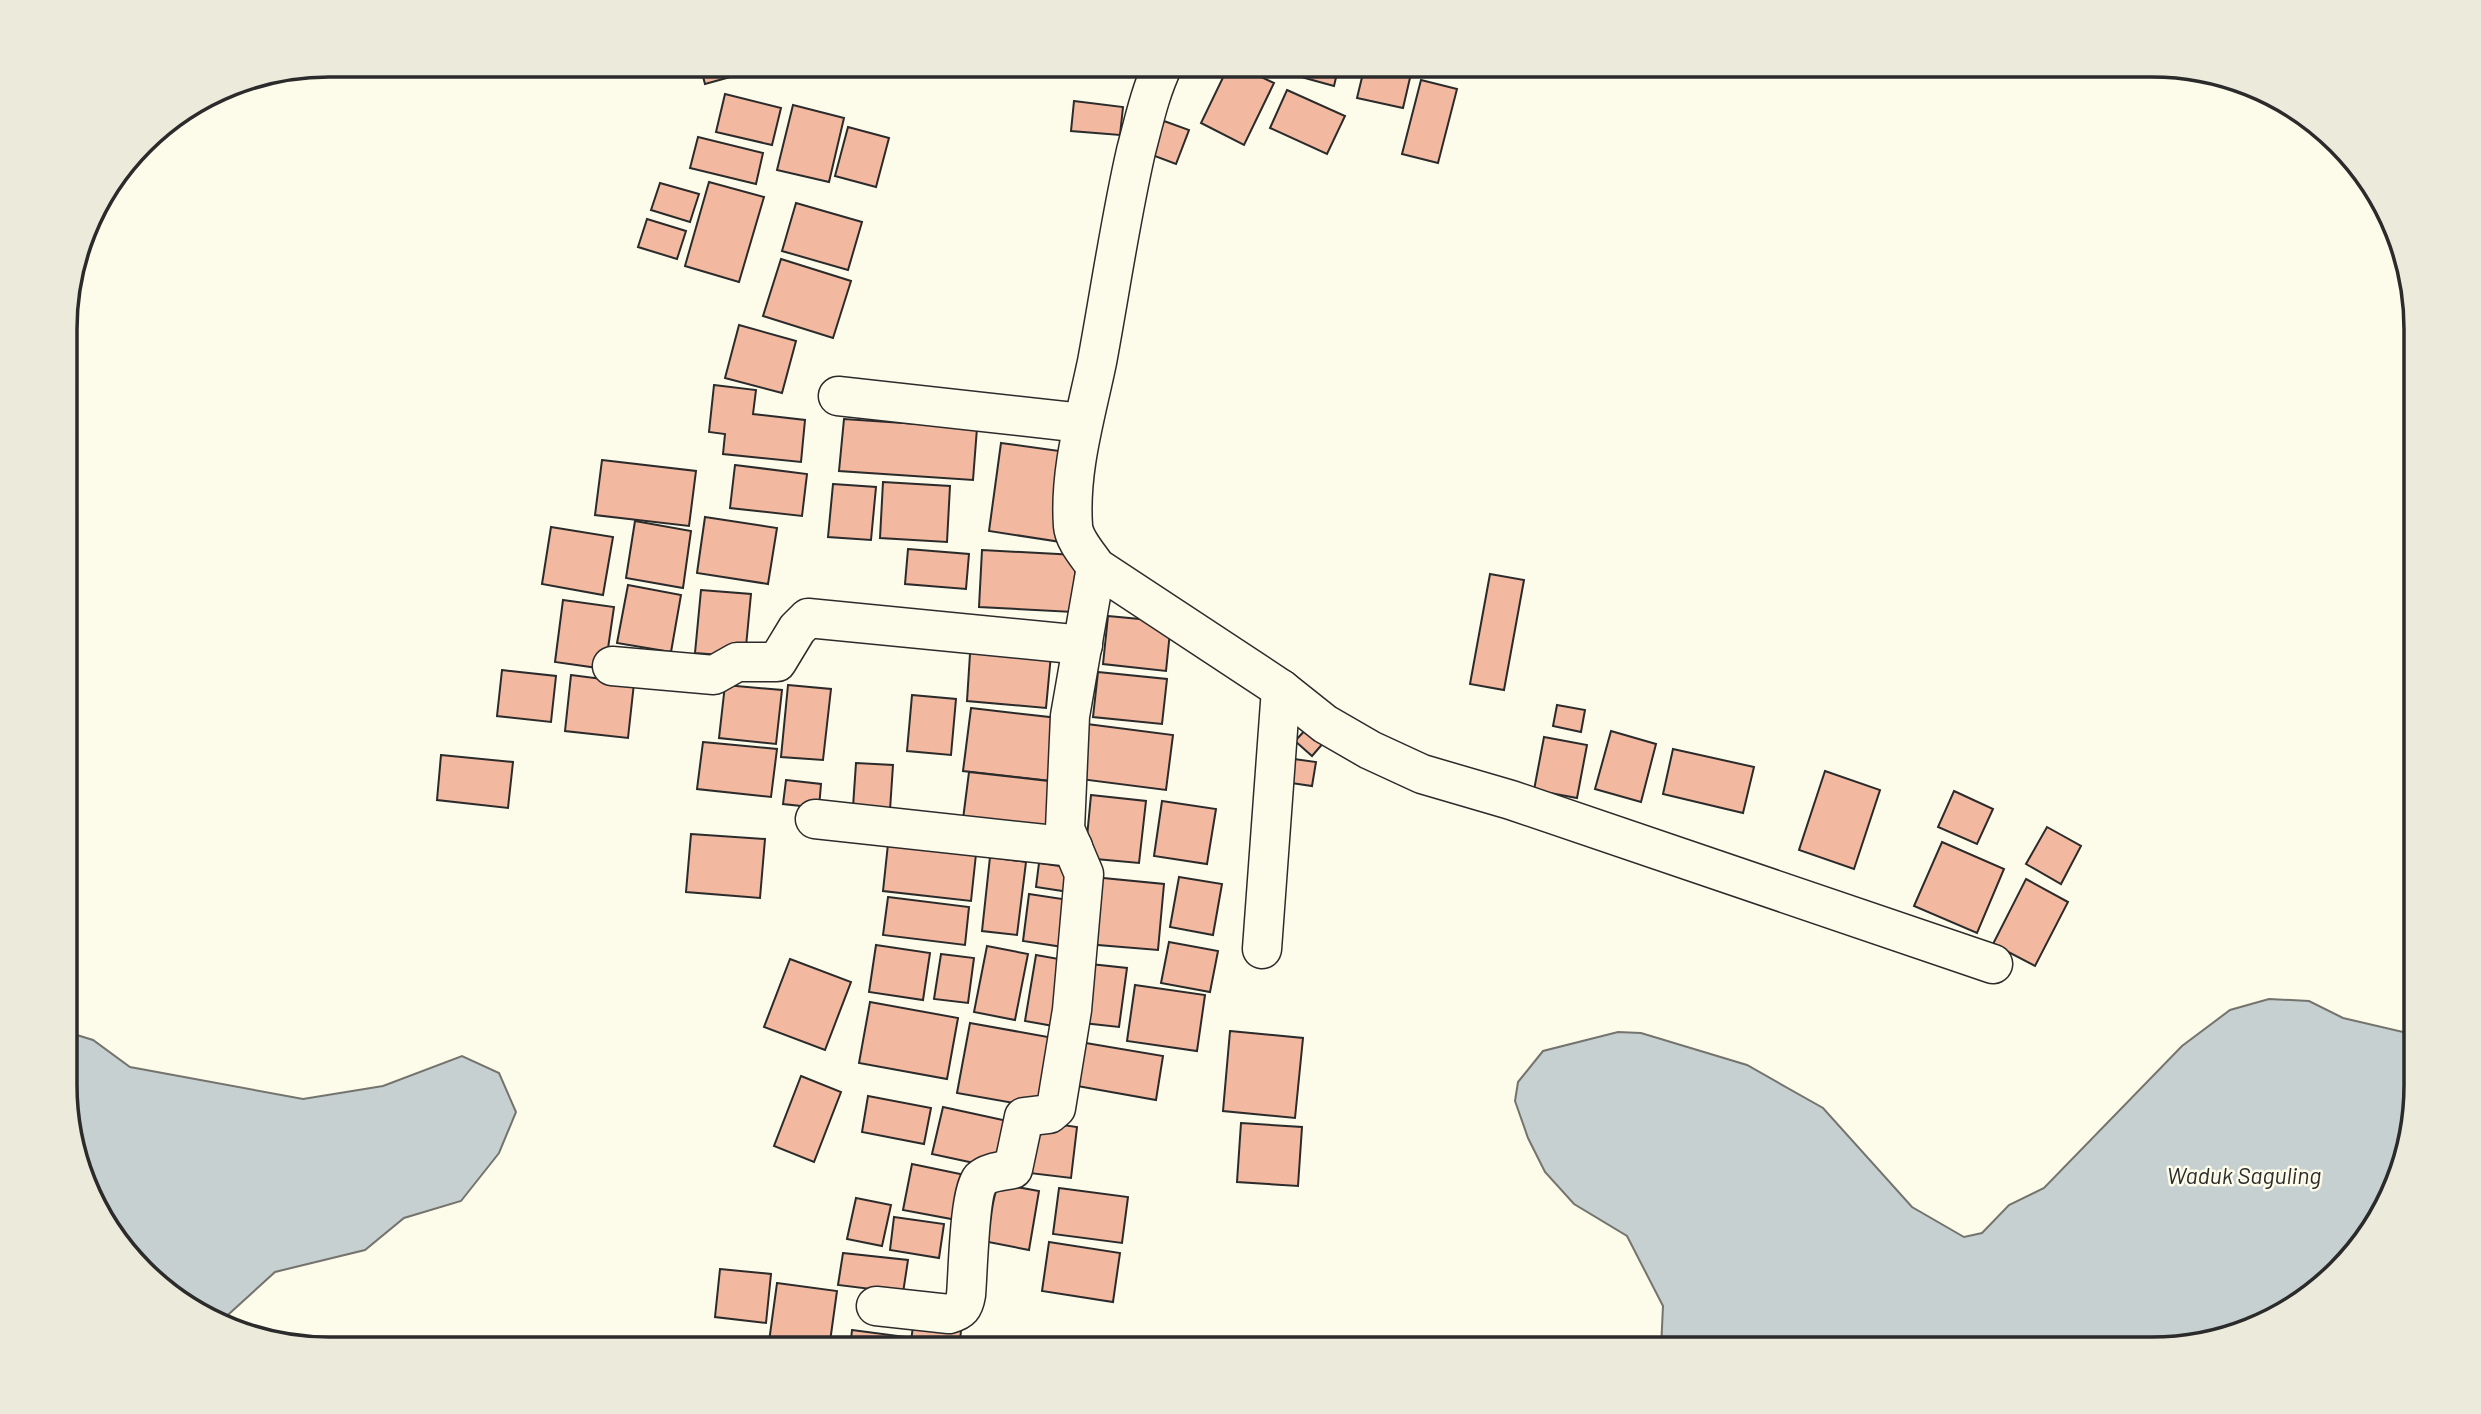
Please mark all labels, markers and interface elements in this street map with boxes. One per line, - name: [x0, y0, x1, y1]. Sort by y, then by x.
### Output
- water label: Waduk Saguling: [2167, 1161, 2321, 1189]

